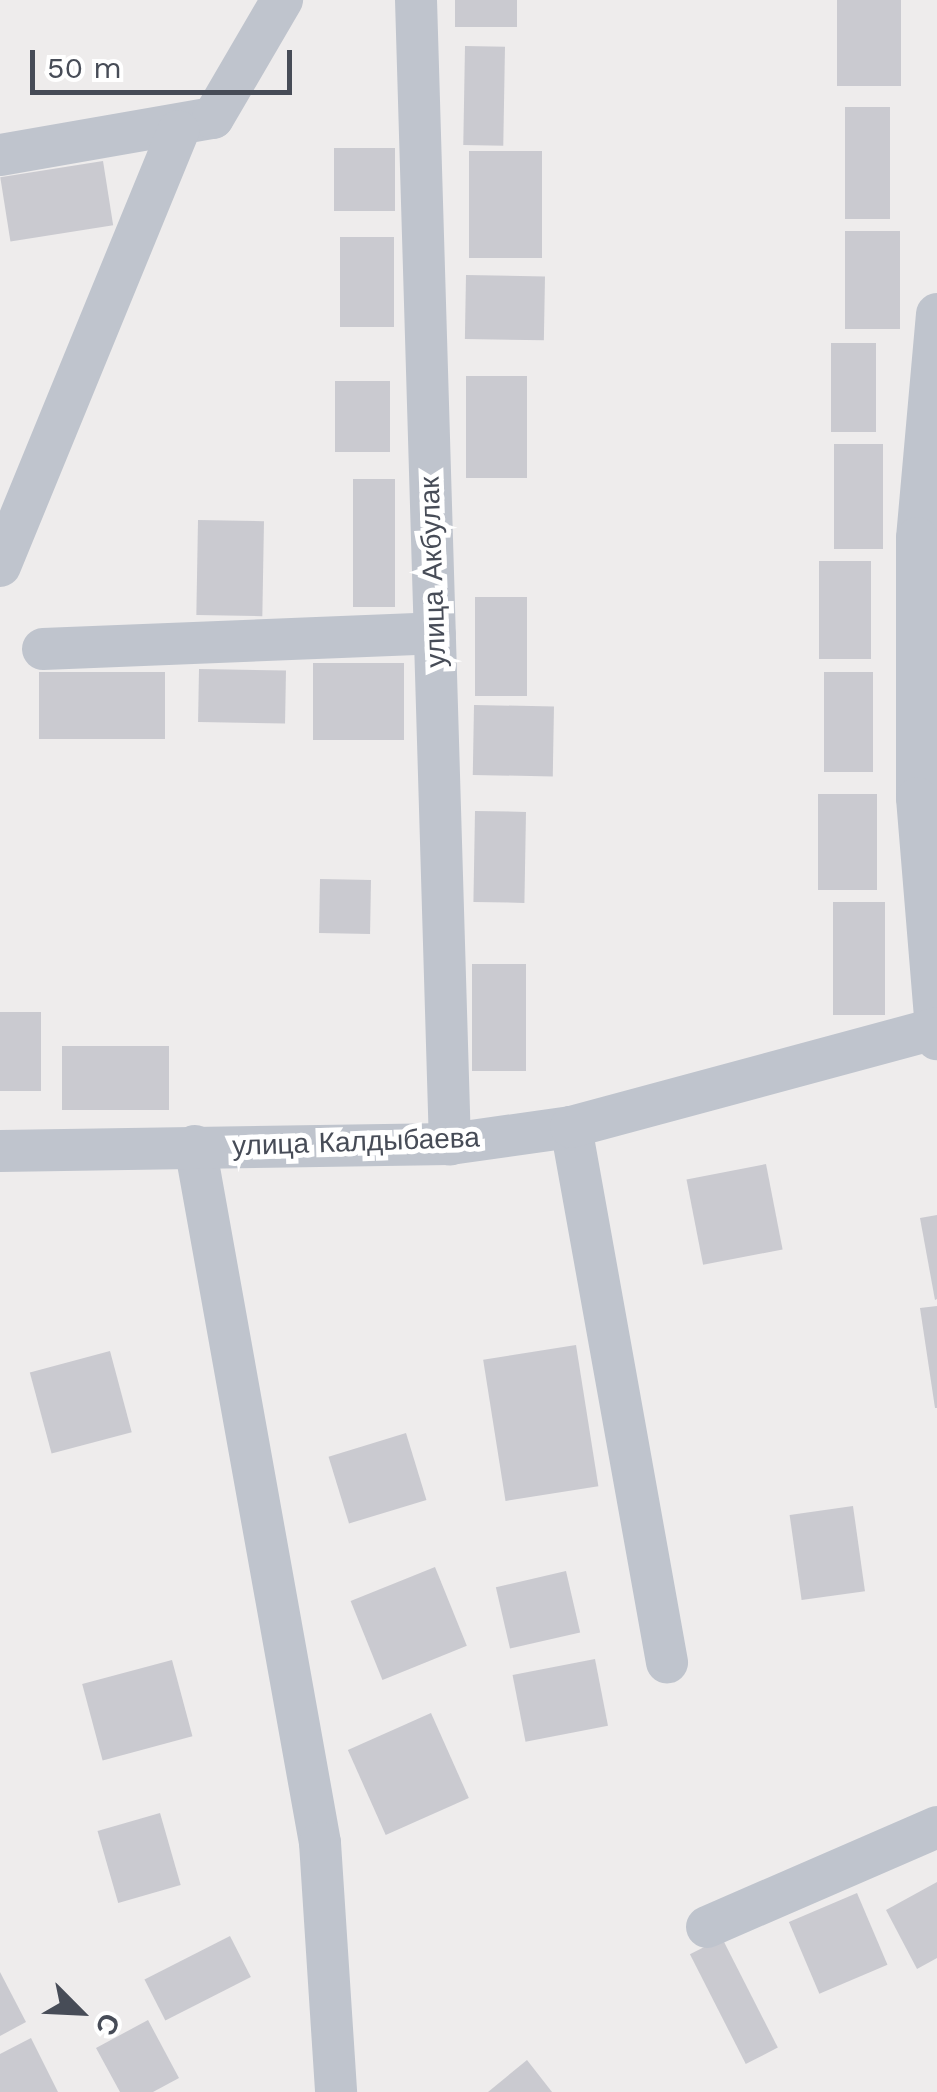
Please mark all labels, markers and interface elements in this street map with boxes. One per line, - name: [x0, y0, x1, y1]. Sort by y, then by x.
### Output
- scale bar: [35, 30, 298, 92]
- text: 50 m: [47, 50, 122, 85]
- street label: улица Акбулак: [413, 476, 453, 668]
- street label: улица Калдыбаева: [232, 1121, 480, 1163]
- north arrow: [30, 1962, 130, 2062]
- text: С: [89, 2008, 127, 2040]

